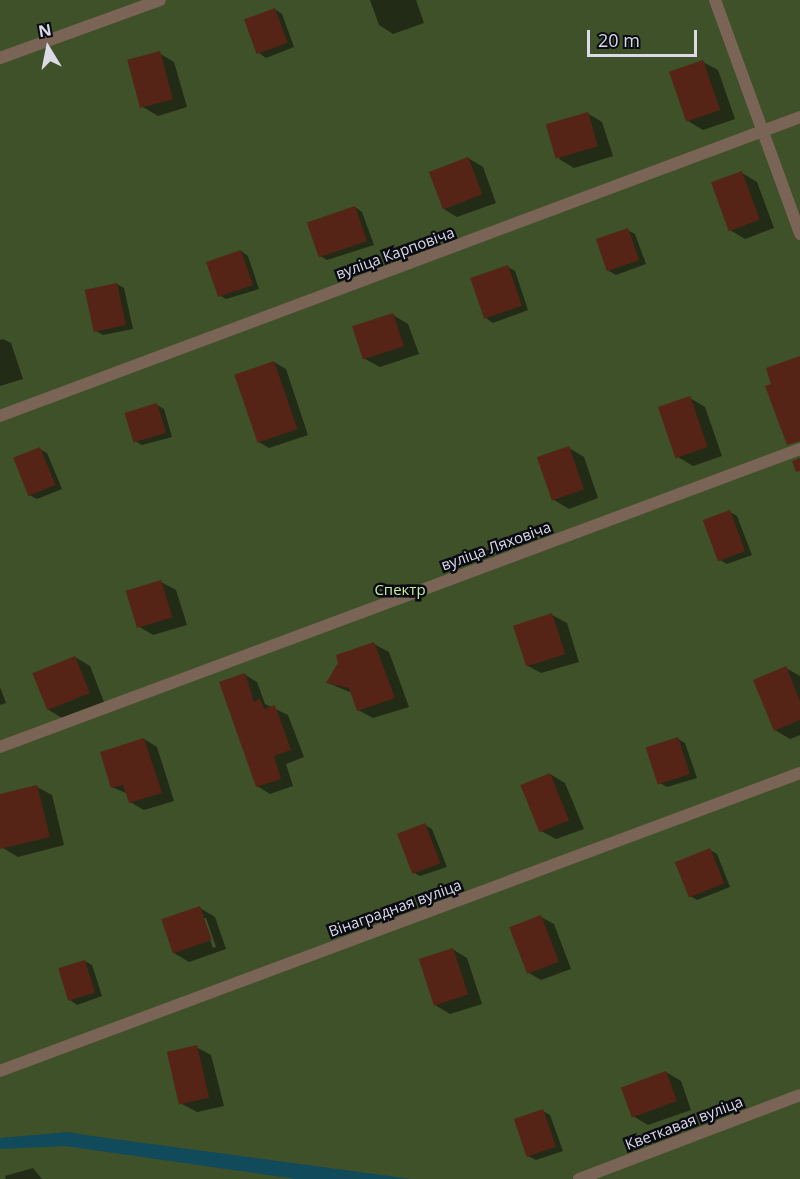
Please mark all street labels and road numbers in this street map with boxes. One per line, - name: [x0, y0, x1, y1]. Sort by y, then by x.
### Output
- street label: вуліца Карповіча: [333, 223, 457, 283]
- street label: вуліца Ляховіча: [439, 518, 553, 574]
- street label: Вінаградная вуліца: [326, 876, 464, 940]
- street label: Кветкавая вуліца: [623, 1092, 745, 1154]

